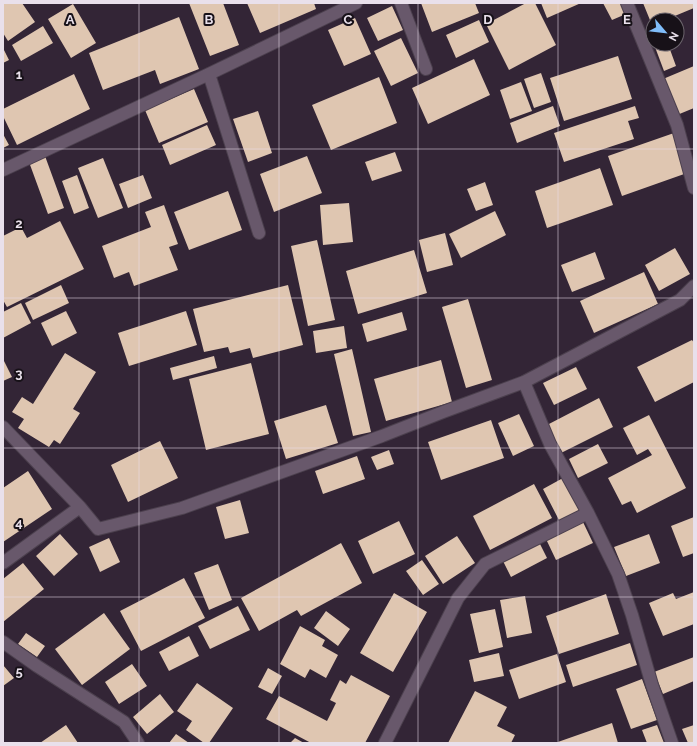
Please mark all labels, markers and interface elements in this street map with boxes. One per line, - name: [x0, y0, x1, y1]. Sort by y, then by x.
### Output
- text: A: [66, 12, 75, 27]
- text: B: [205, 12, 214, 27]
- text: C: [344, 12, 353, 27]
- text: D: [483, 12, 493, 27]
- text: E: [623, 12, 631, 27]
- north arrow: [645, 12, 685, 52]
- text: N: [666, 30, 681, 43]
- text: 1: [16, 67, 23, 82]
- text: 2: [15, 216, 23, 231]
- text: 3: [15, 366, 23, 381]
- text: 4: [15, 515, 23, 530]
- text: 5: [15, 664, 23, 679]

